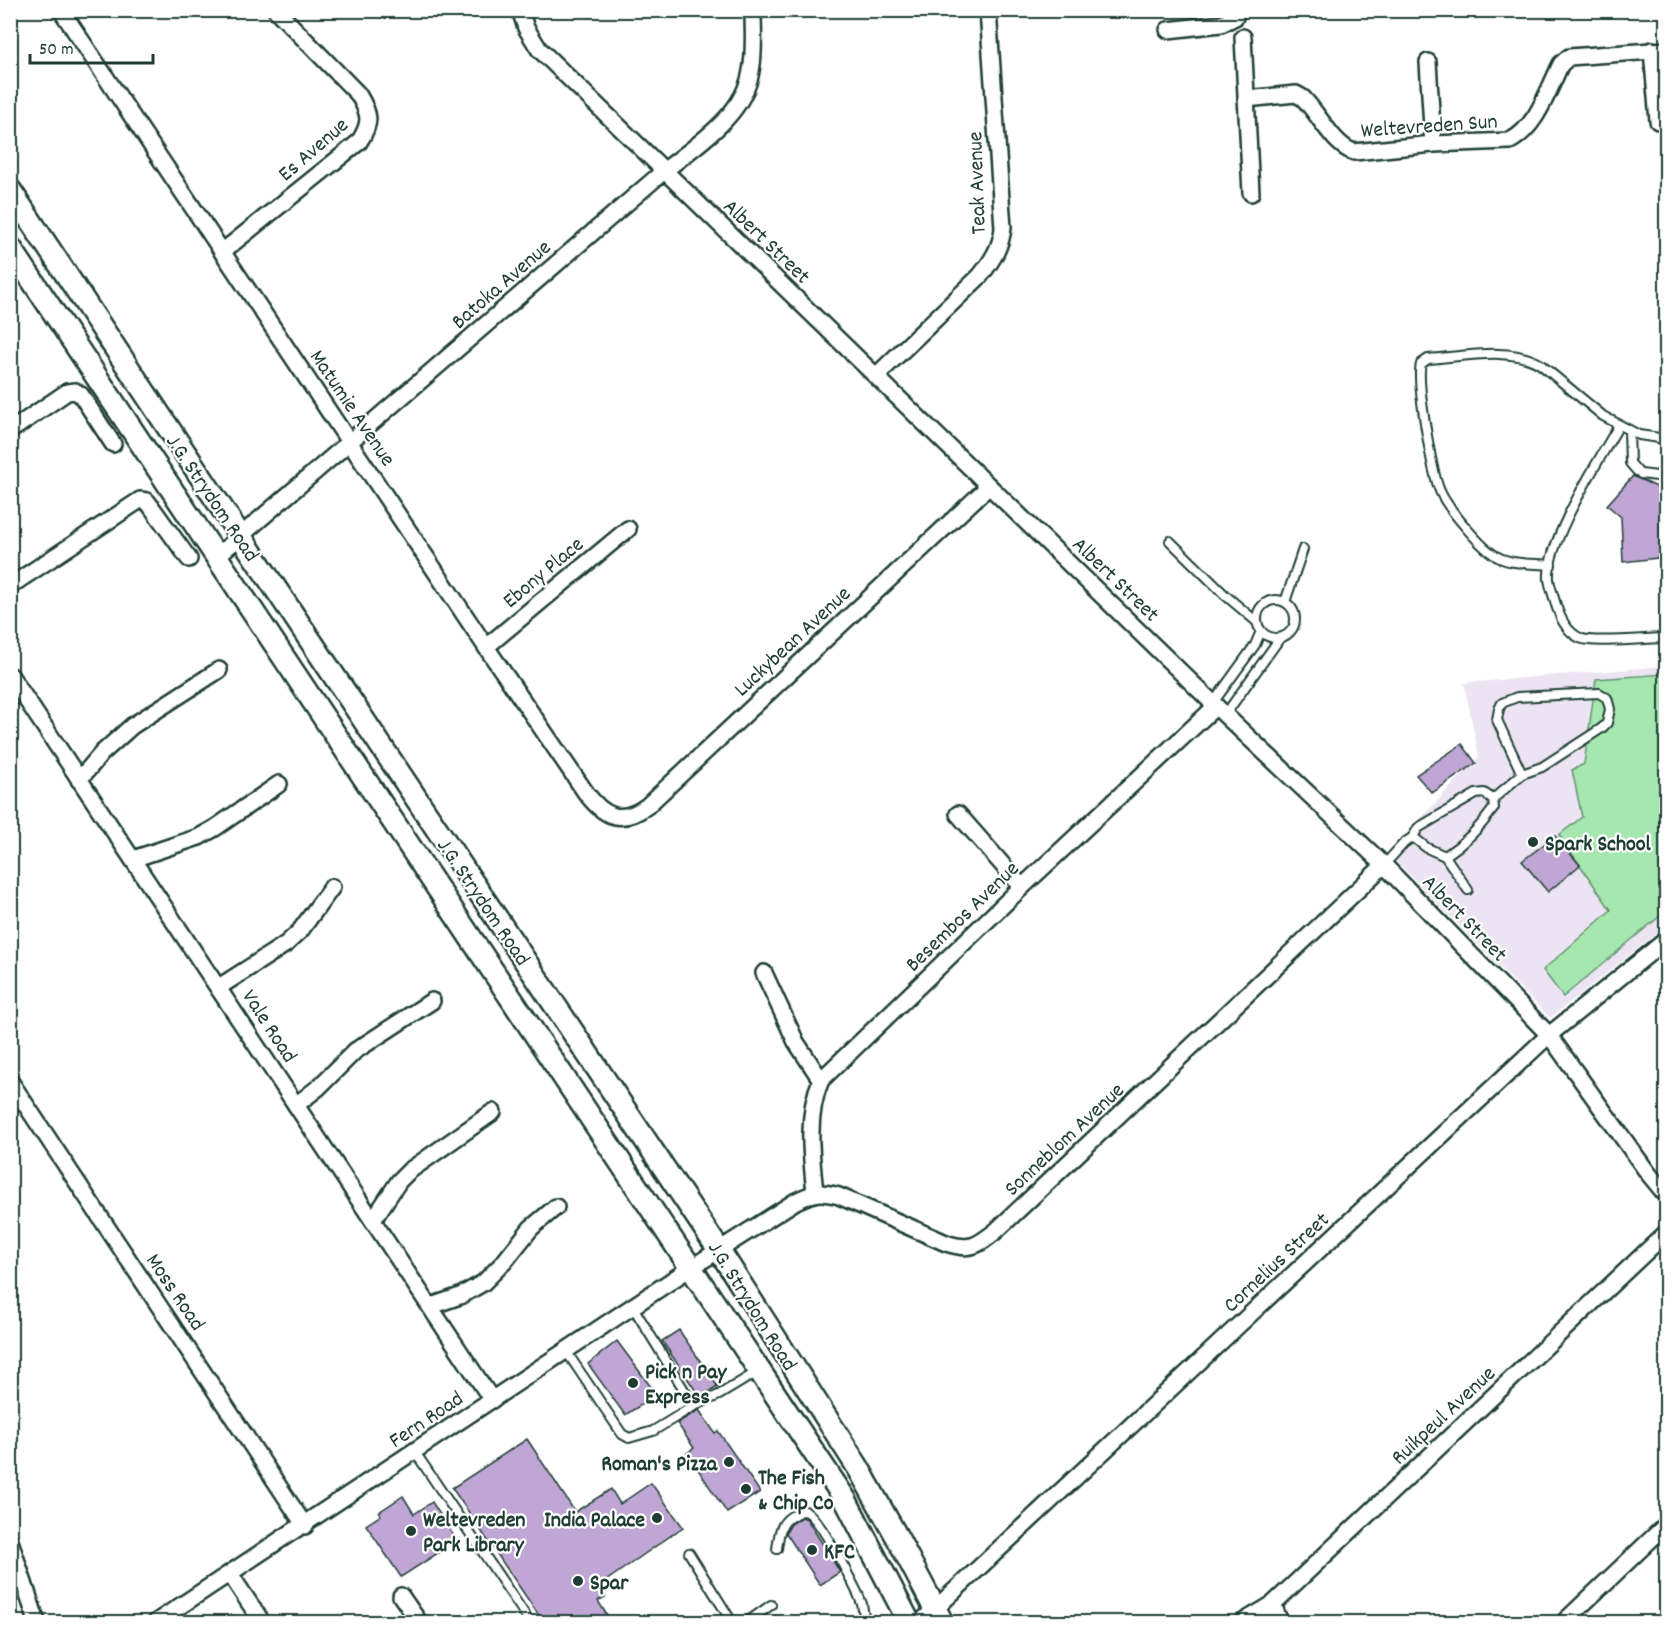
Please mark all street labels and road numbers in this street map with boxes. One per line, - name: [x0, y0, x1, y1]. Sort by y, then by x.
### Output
- street label: Weltevreden Sun: [1360, 107, 1499, 148]
- street label: Es Avenue: [272, 111, 356, 190]
- street label: Teak Avenue: [961, 131, 996, 235]
- street label: Albert Street: [715, 193, 816, 292]
- street label: Batoka Avenue: [446, 234, 559, 338]
- street label: Matumie Avenue: [301, 344, 402, 474]
- street label: J.G. Strydom Road: [157, 429, 265, 569]
- street label: Ebony Place: [497, 530, 592, 617]
- street label: Albert Street: [1064, 531, 1165, 630]
- street label: Luckybean Avenue: [728, 580, 859, 705]
- street label: J.G. Strydom Road: [428, 833, 536, 973]
- street label: Besembos Avenue: [899, 855, 1027, 980]
- street label: Albert Street: [1414, 869, 1513, 970]
- street label: Vale Road: [233, 984, 303, 1070]
- street label: Sonneblom Avenue: [998, 1077, 1132, 1205]
- street label: Cornelius Street: [1217, 1206, 1337, 1321]
- street label: J.G. Strydom Road: [699, 1236, 803, 1378]
- street label: Moss Road: [137, 1248, 211, 1338]
- street label: Ruikpeul Avenue: [1385, 1360, 1504, 1473]
- street label: Fern Road: [383, 1385, 470, 1457]

